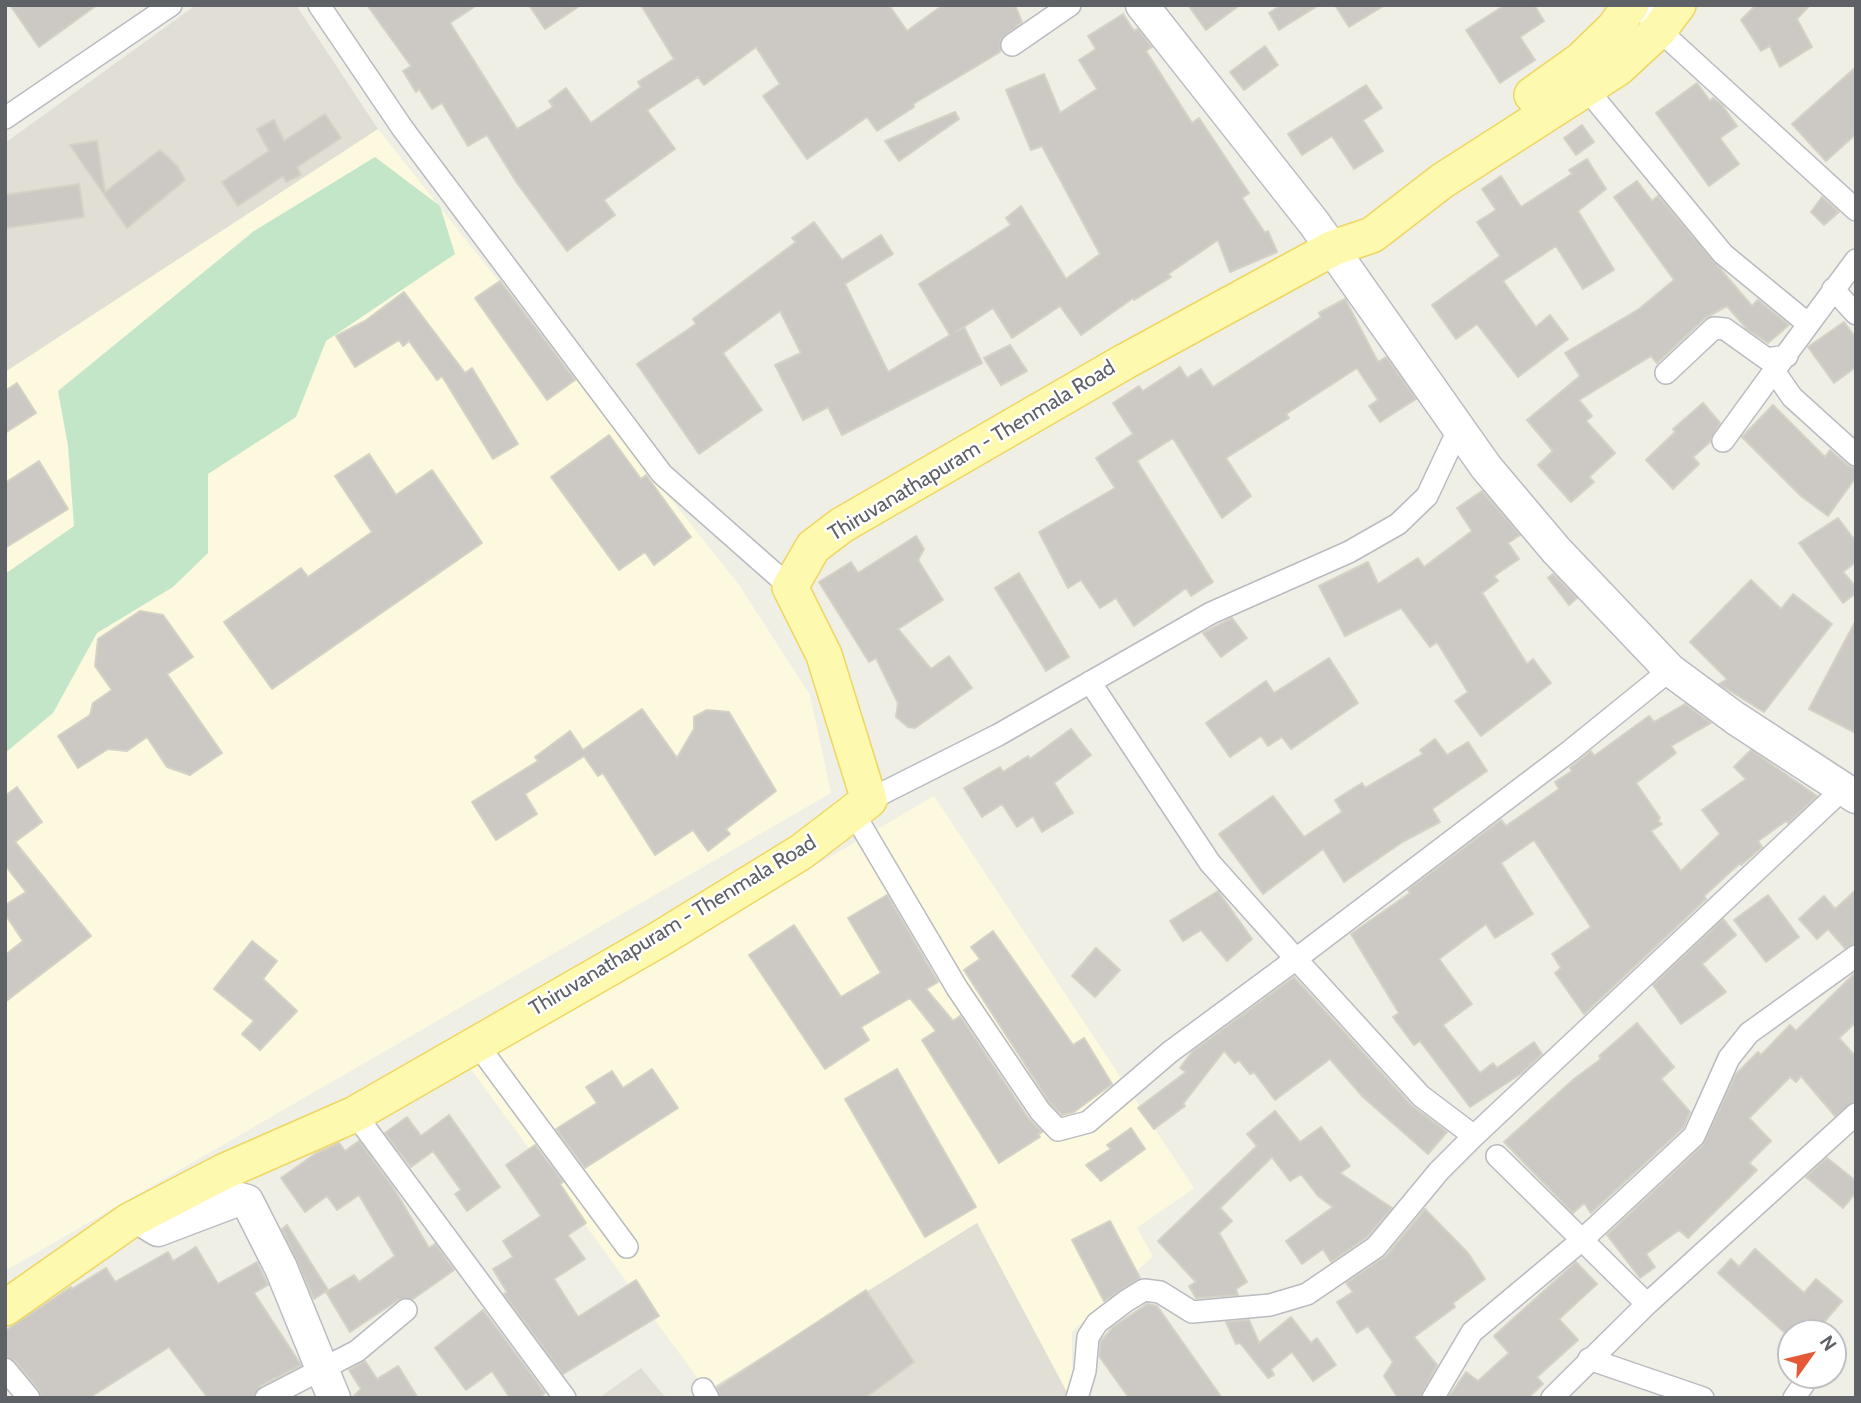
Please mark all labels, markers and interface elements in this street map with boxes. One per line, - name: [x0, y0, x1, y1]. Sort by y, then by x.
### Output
- street label: Thiruvanathapuram - Thenmala Road: [824, 355, 1120, 547]
- street label: Thiruvanathapuram - Thenmala Road: [525, 830, 821, 1022]
- north arrow: [1777, 1319, 1847, 1389]
- text: N: [1815, 1331, 1841, 1355]

